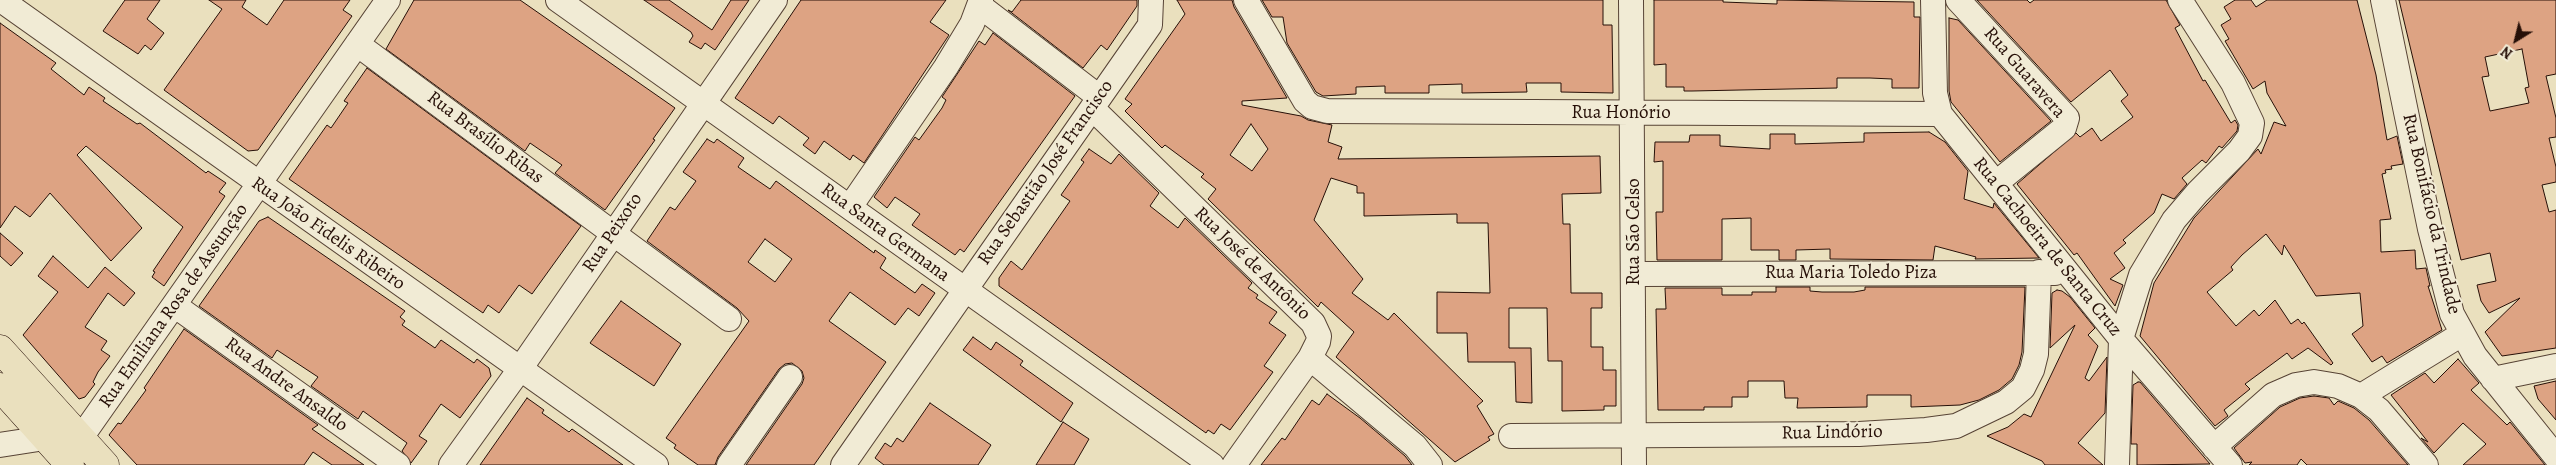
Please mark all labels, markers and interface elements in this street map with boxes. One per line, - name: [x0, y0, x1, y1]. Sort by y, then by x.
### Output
- north arrow: [2491, 15, 2541, 65]
- street label: Rua Guaravera: [1978, 23, 2070, 123]
- text: N: [2497, 42, 2517, 63]
- street label: Rua Sebastião José Francisco: [973, 76, 1119, 270]
- street label: Rua Brasílio Ribas: [422, 87, 548, 189]
- street label: Rua Honório: [1571, 102, 1671, 124]
- street label: Rua Bonifácio da Trindade: [2397, 111, 2465, 317]
- street label: Rua Cachoeira de Santa Cruz: [1968, 153, 2126, 341]
- street label: Rua João Fidelis Ribeiro: [247, 172, 409, 296]
- street label: Rua São Celso: [1623, 178, 1645, 286]
- street label: Rua Santa Germana: [816, 179, 954, 287]
- street label: Rua Peixoto: [578, 189, 648, 277]
- street label: Rua Emiliana Rosa de Assunção: [95, 199, 253, 413]
- street label: Rua José de Antônio: [1189, 203, 1315, 325]
- street label: Rua Maria Toledo Piza: [1765, 262, 1937, 284]
- street label: Rua Andre Ansaldo: [220, 333, 352, 437]
- street label: Rua Lindório: [1781, 421, 1883, 445]

